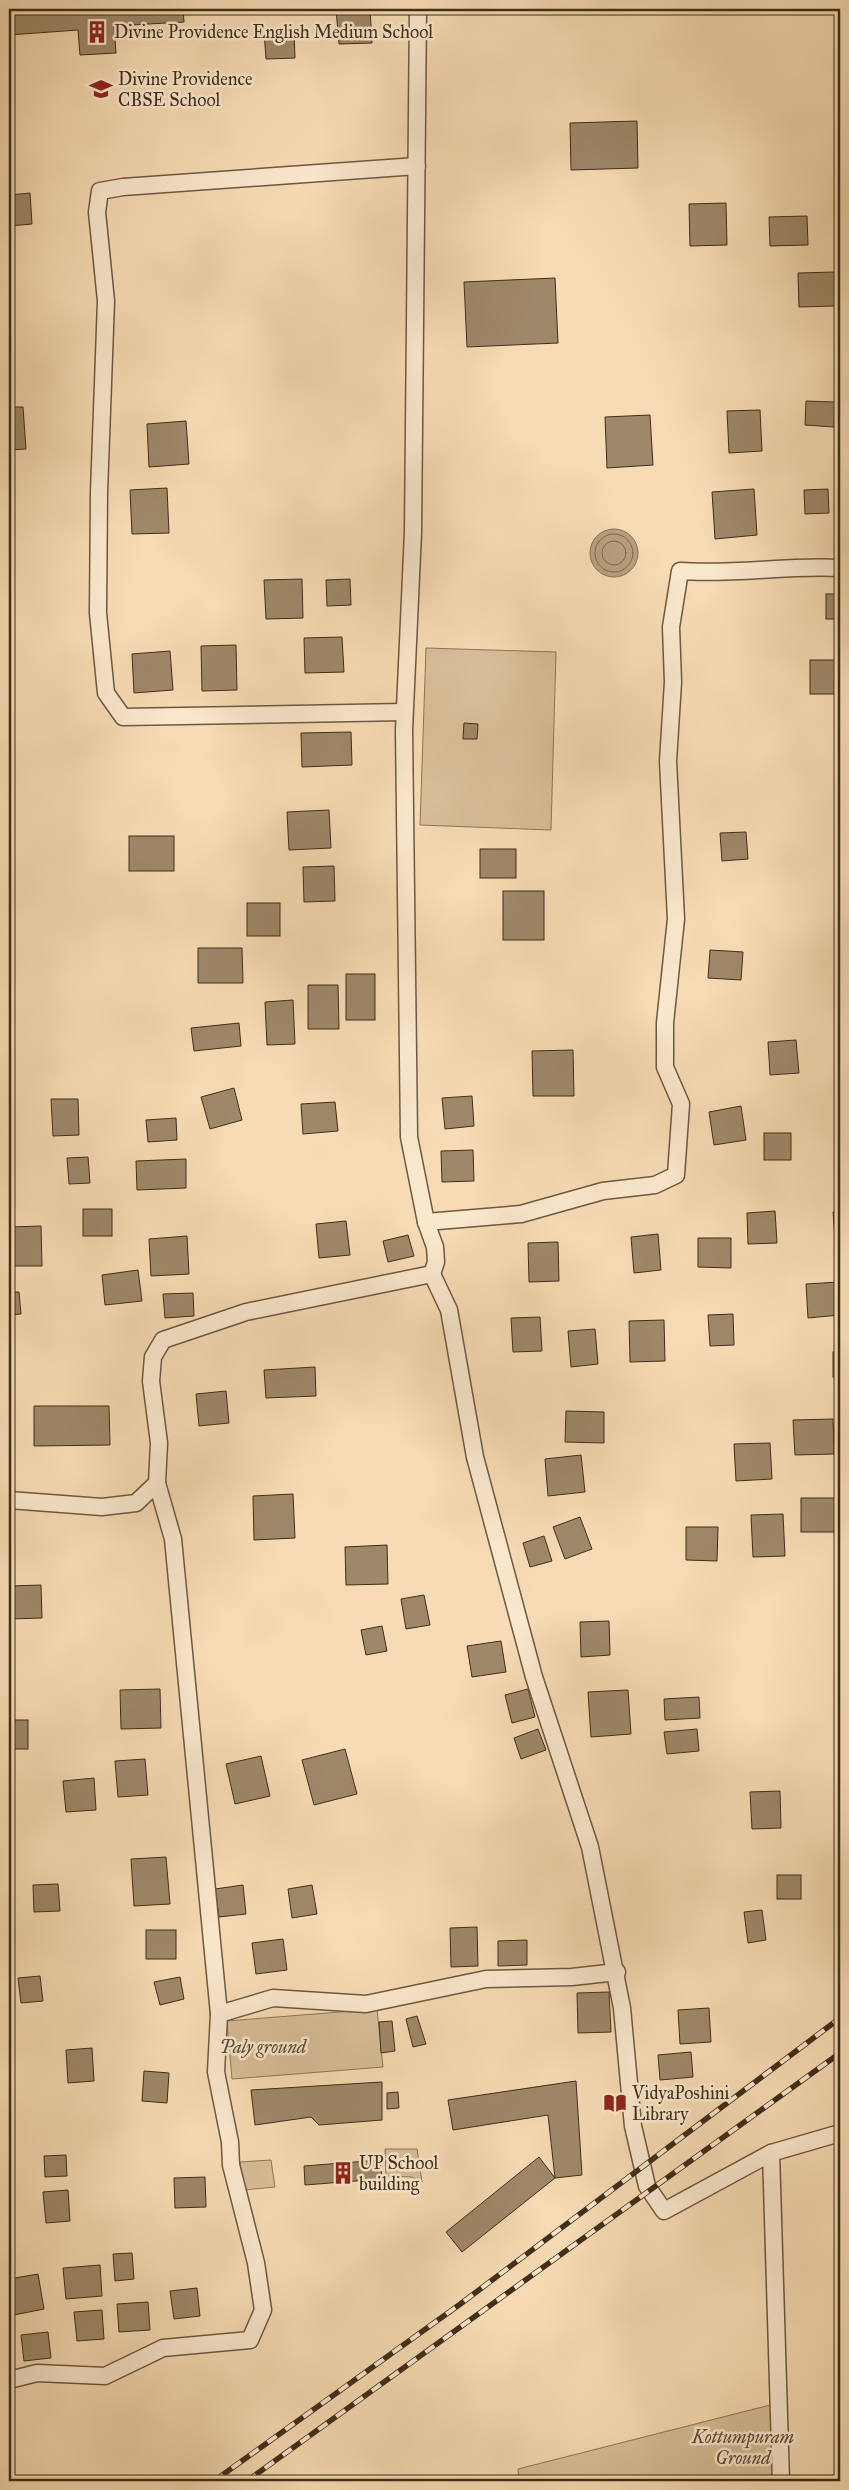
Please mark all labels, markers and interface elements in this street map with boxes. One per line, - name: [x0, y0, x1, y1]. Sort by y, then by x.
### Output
- building icon: Divine Providence English Medium School: [84, 19, 110, 45]
- place label: Divine Providence English Medium School: [114, 21, 433, 44]
- place label: Divine Providence CBSE School: [118, 68, 253, 111]
- school or university icon: Divine Providence CBSE School: [88, 76, 114, 102]
- park label: Paly ground: [220, 2036, 308, 2058]
- place label: VidyaPoshini Library: [631, 2082, 730, 2125]
- library icon: VidyaPoshini Library: [602, 2090, 628, 2116]
- place label: UP School building: [359, 2152, 439, 2196]
- building icon: UP School building: [330, 2160, 356, 2186]
- park label: Kottumpuram Ground: [691, 2426, 795, 2469]

